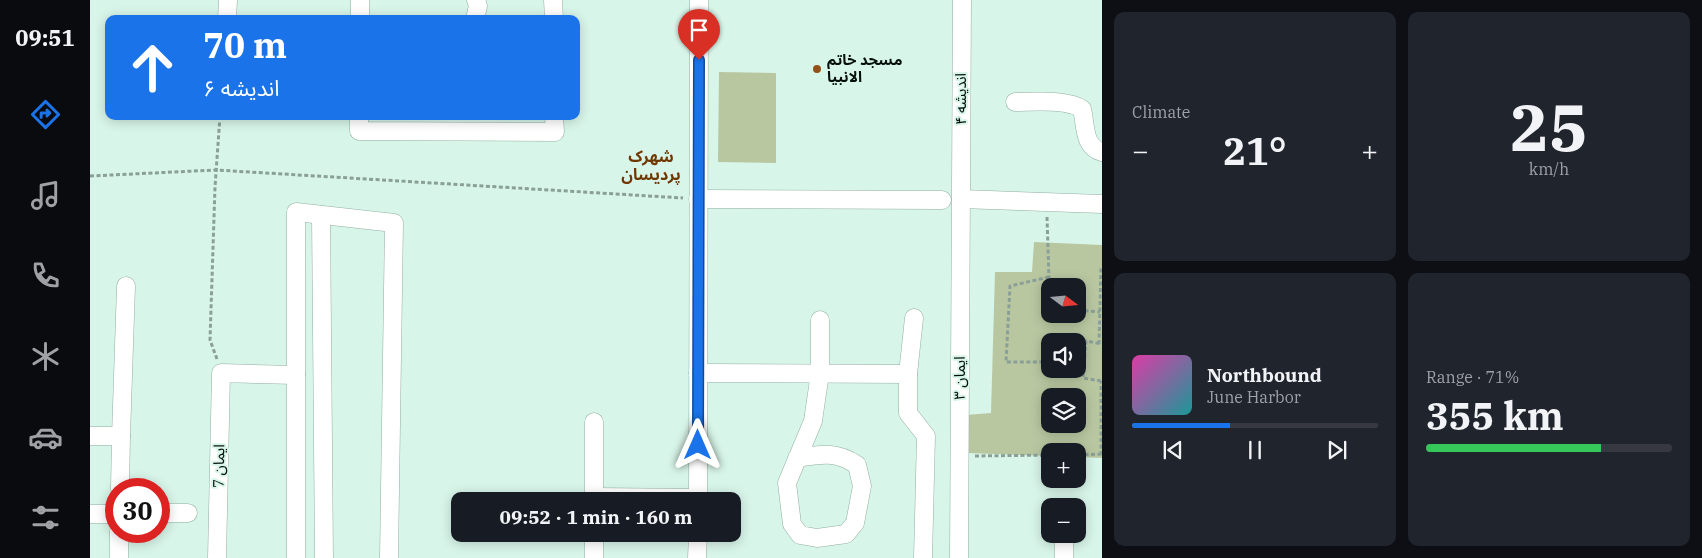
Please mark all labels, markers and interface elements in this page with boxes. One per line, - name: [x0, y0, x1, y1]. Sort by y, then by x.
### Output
- pin: [678, 9, 720, 60]
- icon: arrive: [685, 16, 713, 44]
- text: 70 m: [203, 22, 287, 68]
- text: 09:51: [15, 23, 75, 52]
- icon: ahead: [120, 35, 185, 100]
- place label: مسجد خاتم الانبیا: [827, 50, 902, 86]
- marker: مسجد خاتم الانبیا: [811, 63, 823, 75]
- text: اندیشه ۶: [203, 73, 280, 102]
- street label: انديشه ۴: [951, 73, 970, 125]
- text: 25: [1510, 84, 1588, 169]
- icon: directions: [28, 97, 63, 132]
- text: Climate: [1132, 102, 1190, 122]
- text: 21°: [1223, 126, 1287, 175]
- text: −: [1132, 132, 1149, 169]
- text: +: [1361, 132, 1378, 169]
- district label: شهرک پردیسان: [621, 146, 681, 185]
- text: km/h: [1529, 159, 1569, 179]
- icon: music: [28, 178, 63, 213]
- icon: phone: [28, 258, 63, 293]
- north arrow: [1041, 278, 1086, 322]
- map controls: [1041, 278, 1086, 543]
- button: sound: [1041, 333, 1086, 378]
- icon: climate: [28, 339, 63, 374]
- street label: ایمان ۳: [950, 356, 969, 400]
- text: Northbound: [1207, 363, 1322, 387]
- text: Range · 71%: [1426, 367, 1519, 387]
- text: June Harbor: [1207, 387, 1301, 407]
- button: layers: [1041, 388, 1086, 433]
- text: 355 km: [1426, 391, 1564, 440]
- position arrow: [671, 418, 723, 470]
- icon: car: [28, 420, 63, 455]
- icon: previous: [1159, 436, 1187, 464]
- icon: pause: [1241, 436, 1269, 464]
- icon: next: [1323, 436, 1351, 464]
- button: +: [1041, 443, 1086, 488]
- street label: ایمان 7: [209, 444, 228, 488]
- speed limit sign: 30: [105, 478, 170, 543]
- button: −: [1041, 498, 1086, 543]
- icon: filters: [28, 500, 63, 535]
- text: 09:52 · 1 min · 160 m: [500, 505, 692, 529]

